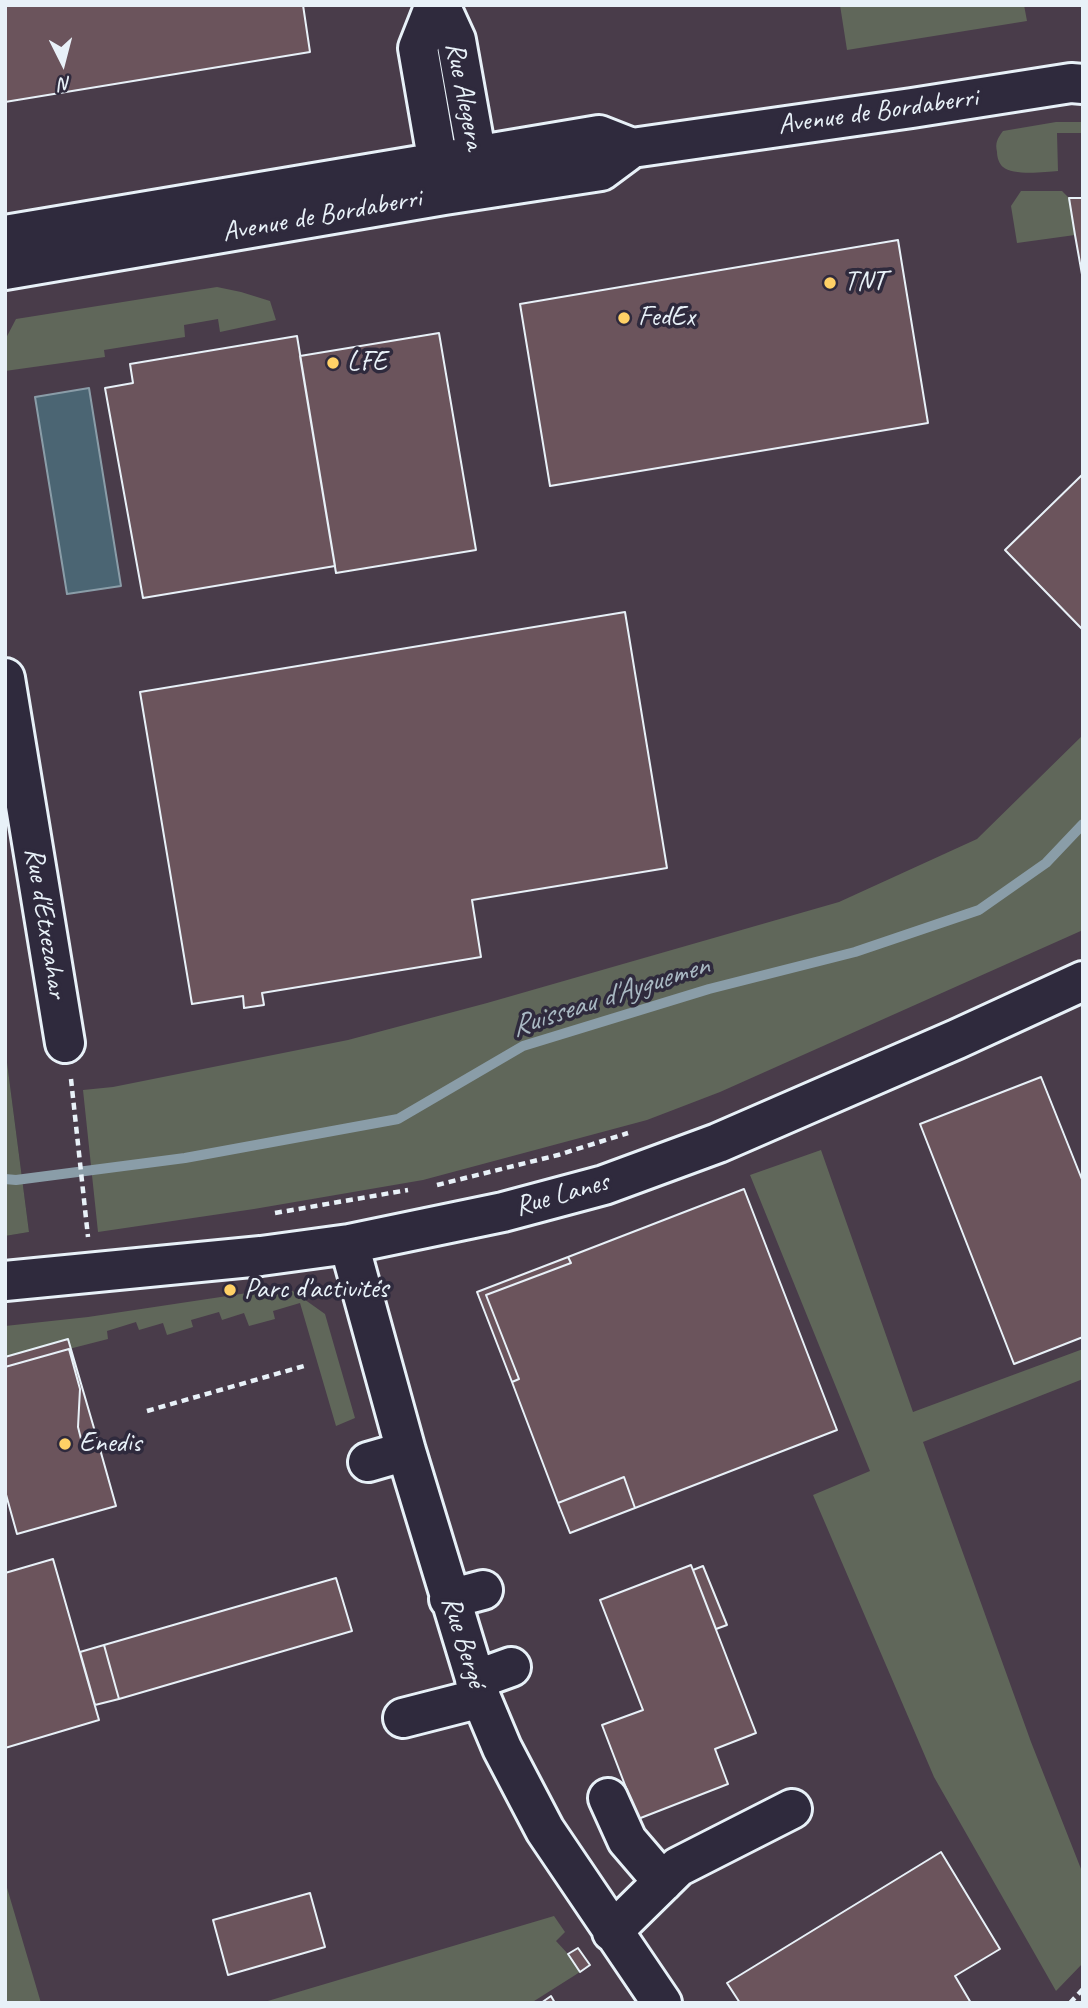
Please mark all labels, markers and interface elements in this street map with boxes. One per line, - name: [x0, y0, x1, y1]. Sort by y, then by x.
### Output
- north arrow: [28, 28, 98, 98]
- street label: Rue Alegera: [437, 39, 491, 153]
- text: N: [58, 71, 72, 96]
- street label: Avenue de Bordaberri: [776, 81, 980, 143]
- street label: Avenue de Bordaberri: [220, 182, 424, 250]
- place label: TNT: [844, 266, 885, 300]
- marker: TNT: [822, 275, 838, 291]
- place label: FedEx: [638, 301, 695, 335]
- marker: FedEx: [616, 310, 632, 326]
- place label: LFE: [347, 346, 387, 380]
- marker: LFE: [325, 355, 341, 371]
- street label: Rue d'Etxezahar: [17, 845, 73, 1001]
- water label: Ruisseau d'Ayguemen: [507, 948, 713, 1046]
- street label: Rue Lanes: [511, 1166, 613, 1224]
- place label: Parc d'activités: [244, 1273, 388, 1307]
- marker: Parc d'activités: [222, 1282, 238, 1298]
- place label: Enedis: [79, 1427, 141, 1461]
- marker: Enedis: [57, 1436, 73, 1452]
- street label: Rue Bergé: [433, 1593, 493, 1691]

